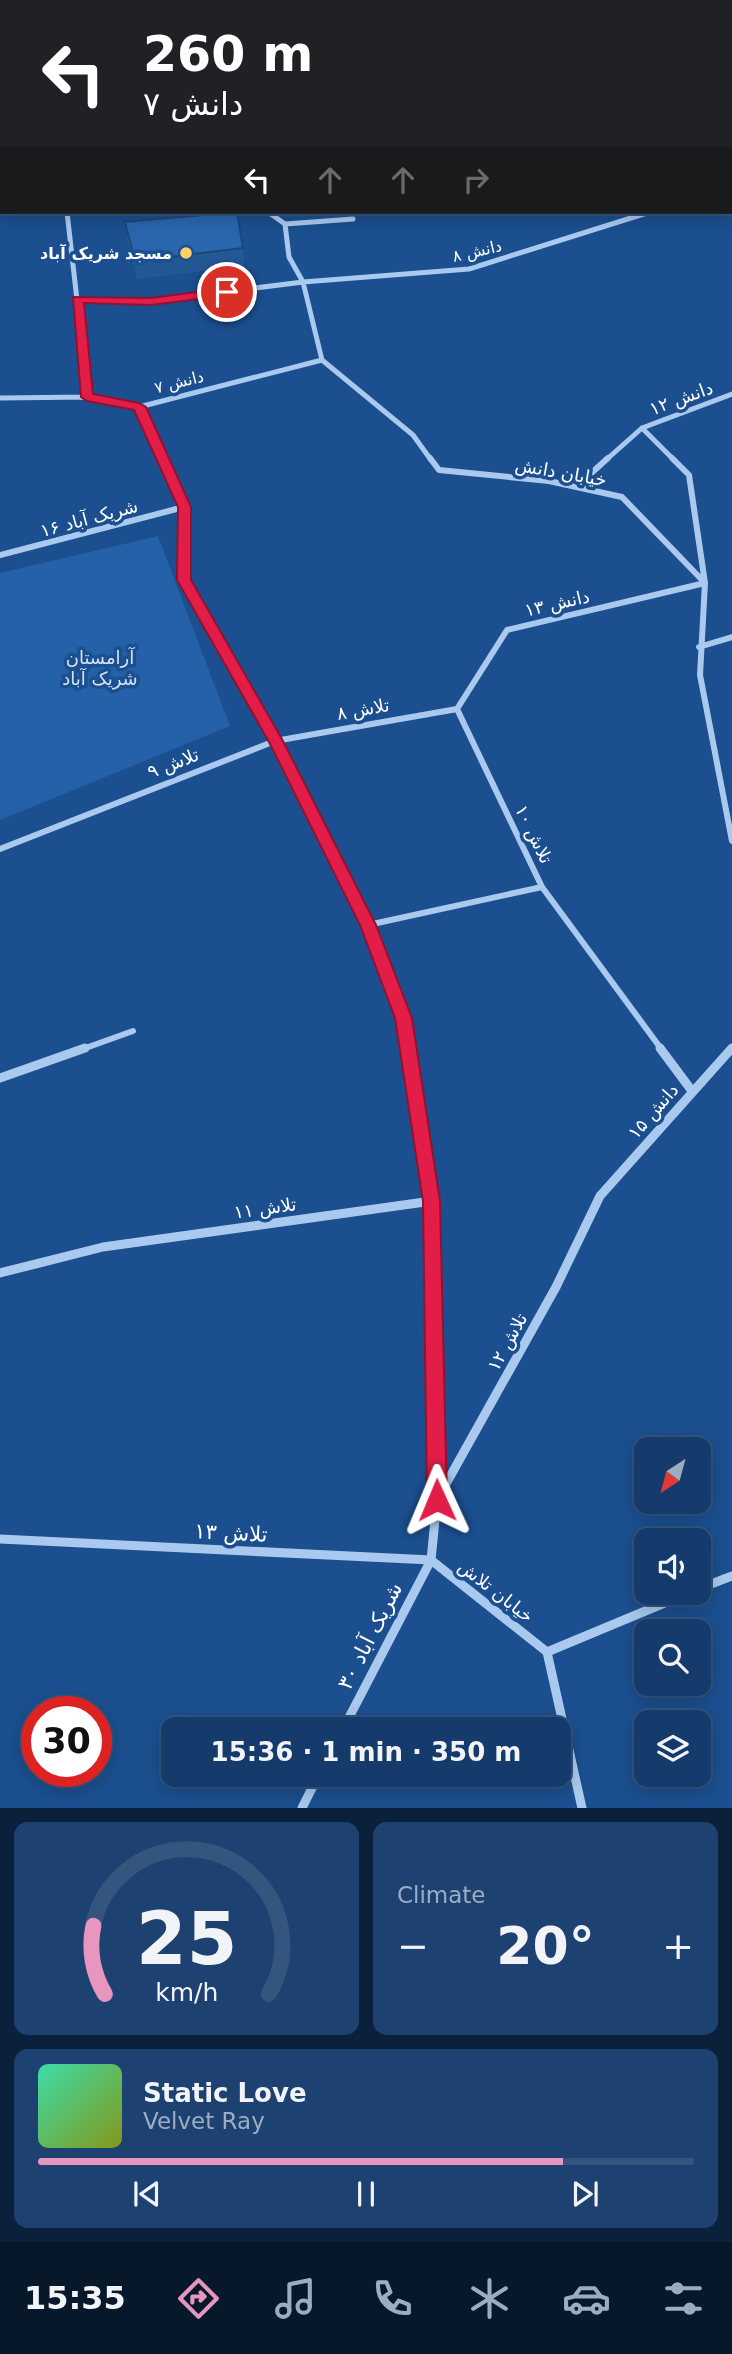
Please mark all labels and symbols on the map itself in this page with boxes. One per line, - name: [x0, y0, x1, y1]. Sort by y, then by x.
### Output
- street label: دانش ۸: [450, 236, 504, 267]
- place label: مسجد شریک آباد: [40, 243, 172, 263]
- marker: مسجد شریک آباد: [178, 245, 194, 261]
- pin: [197, 262, 257, 322]
- street label: دانش ۷: [152, 367, 206, 398]
- street label: دانش ۱۲: [646, 377, 716, 419]
- street label: خیابان دانش: [514, 454, 608, 490]
- street label: شریک آباد ۱۶: [38, 494, 140, 542]
- street label: دانش ۱۳: [522, 585, 592, 621]
- park label: آرامستان شریک آباد: [62, 646, 138, 690]
- street label: تلاش ۸: [335, 694, 391, 724]
- street label: تلاش ۹: [144, 744, 202, 782]
- street label: تلاش ۱۰: [511, 801, 557, 867]
- street label: دانش ۱۵: [623, 1079, 683, 1143]
- street label: تلاش ۱۱: [232, 1193, 298, 1223]
- street label: تلاش ۱۲: [483, 1309, 531, 1375]
- north arrow: [634, 1437, 710, 1514]
- position arrow: [400, 1463, 474, 1537]
- street label: تلاش ۱۳: [194, 1519, 268, 1547]
- street label: خیابان تلاش: [454, 1555, 538, 1627]
- street label: شریک آباد ۳۰: [332, 1578, 407, 1694]
- speed limit sign: 30: [21, 1696, 112, 1787]

